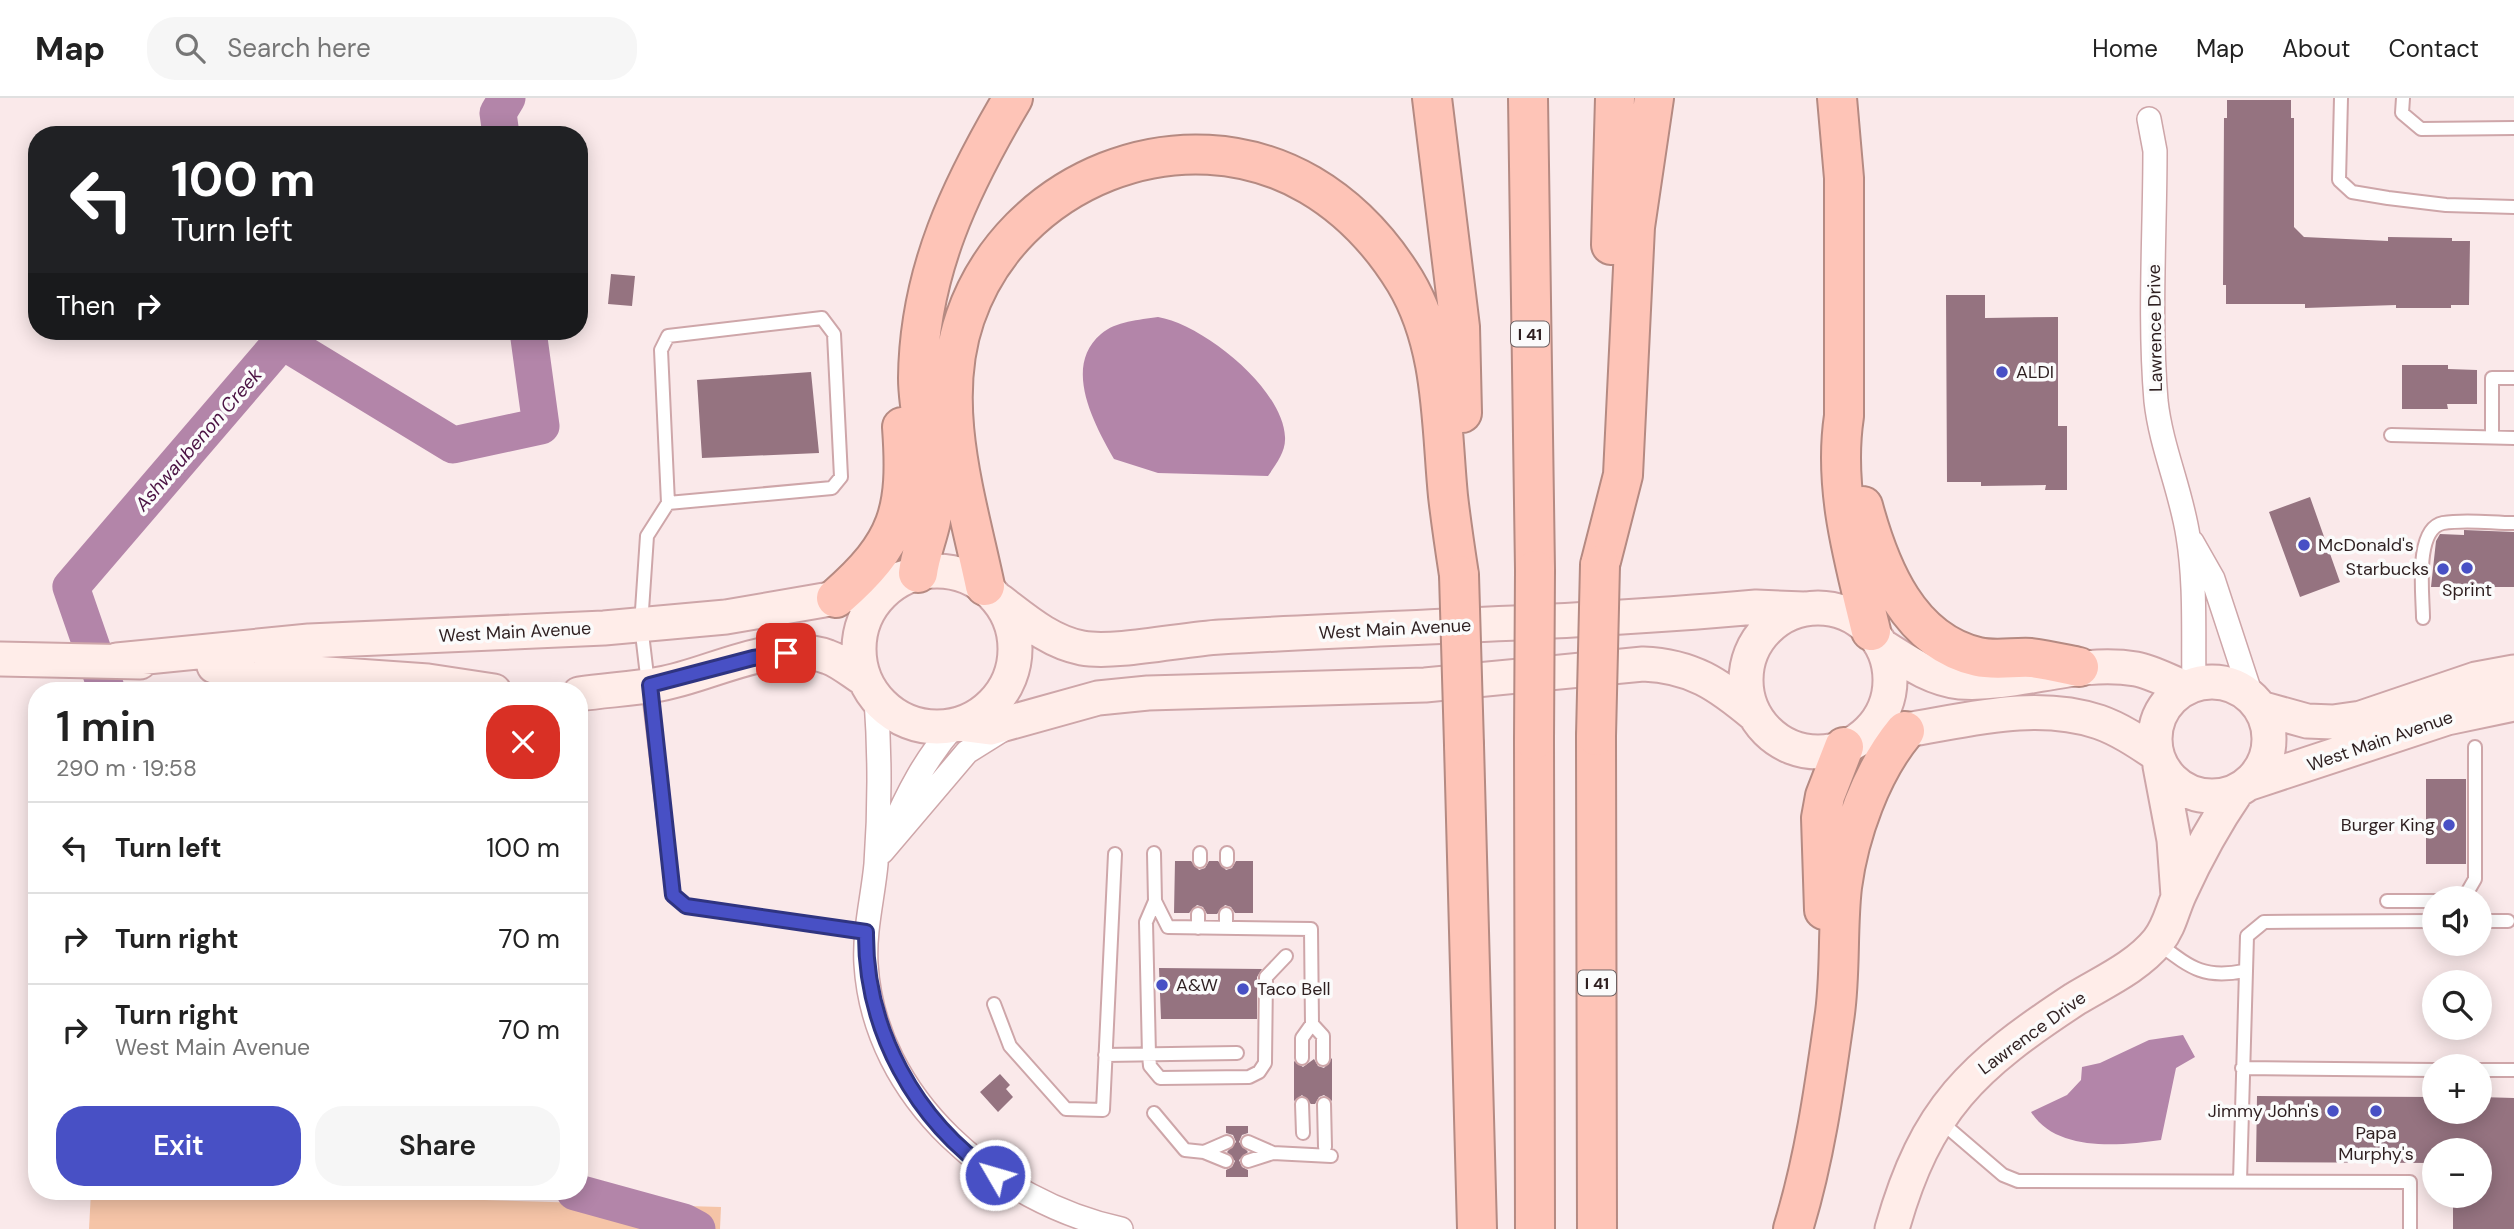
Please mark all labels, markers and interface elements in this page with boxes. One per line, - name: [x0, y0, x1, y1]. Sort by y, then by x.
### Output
- search box: [147, 17, 637, 80]
- text: Map: [35, 27, 105, 70]
- icon: search: [171, 29, 209, 67]
- text: Search here: [227, 31, 371, 65]
- text: Home: [2092, 33, 2158, 64]
- text: Map: [2196, 33, 2244, 64]
- text: About: [2282, 33, 2351, 64]
- text: Contact: [2389, 33, 2479, 64]
- text: 100 m: [171, 147, 315, 211]
- icon: left: [56, 154, 147, 245]
- text: Turn left: [171, 209, 293, 251]
- street label: Lawrence Drive: [2142, 264, 2168, 392]
- icon: right: [129, 287, 167, 325]
- text: Then: [56, 289, 115, 323]
- road number: I 41: [1511, 322, 1549, 346]
- place label: ALDI: [2016, 360, 2054, 384]
- water label: Ashwaubenon Creek: [129, 362, 268, 517]
- marker: ALDI: [1994, 364, 2010, 380]
- place label: McDonald's: [2318, 533, 2414, 557]
- marker: McDonald's: [2296, 537, 2312, 553]
- place label: Starbucks: [2346, 557, 2429, 581]
- marker: Sprint: [2459, 560, 2475, 576]
- marker: Starbucks: [2435, 561, 2451, 577]
- place label: Sprint: [2442, 578, 2492, 602]
- street label: West Main Avenue: [1318, 613, 1472, 645]
- street label: West Main Avenue: [438, 616, 592, 648]
- pin: [756, 623, 816, 683]
- icon: arrive: [767, 634, 805, 672]
- text: 1 min: [56, 699, 156, 754]
- button: close: [486, 705, 560, 779]
- street label: West Main Avenue: [2304, 705, 2456, 777]
- text: 290 m · 19:58: [56, 753, 197, 783]
- place label: Burger King: [2341, 813, 2435, 837]
- marker: Burger King: [2441, 817, 2457, 833]
- icon: left: [56, 829, 94, 867]
- text: Turn left: [115, 831, 222, 865]
- text: 100 m: [486, 831, 560, 865]
- map controls: [2422, 886, 2492, 1208]
- button: sound: [2422, 886, 2492, 956]
- icon: right: [56, 920, 94, 958]
- text: Turn right: [115, 922, 239, 956]
- text: 70 m: [499, 922, 560, 956]
- road number: I 41: [1578, 970, 1616, 996]
- button: search: [2422, 970, 2492, 1040]
- place label: A&W: [1176, 973, 1218, 997]
- marker: A&W: [1154, 977, 1170, 993]
- place label: Taco Bell: [1257, 977, 1330, 1001]
- marker: Taco Bell: [1235, 981, 1251, 997]
- street label: Lawrence Drive: [1973, 986, 2091, 1080]
- text: Turn right: [115, 998, 239, 1032]
- icon: right: [56, 1011, 94, 1049]
- text: 70 m: [499, 1013, 560, 1047]
- text: West Main Avenue: [115, 1032, 310, 1062]
- button: +: [2422, 1054, 2492, 1124]
- place label: Jimmy John's: [2208, 1099, 2319, 1123]
- marker: Jimmy John's: [2325, 1103, 2341, 1119]
- marker: Papa Murphy's: [2368, 1103, 2384, 1119]
- button: Exit: [56, 1106, 301, 1186]
- button: Share: [315, 1106, 560, 1186]
- place label: Papa Murphy's: [2338, 1121, 2414, 1166]
- position arrow: [958, 1138, 1032, 1212]
- button: −: [2422, 1138, 2492, 1208]

